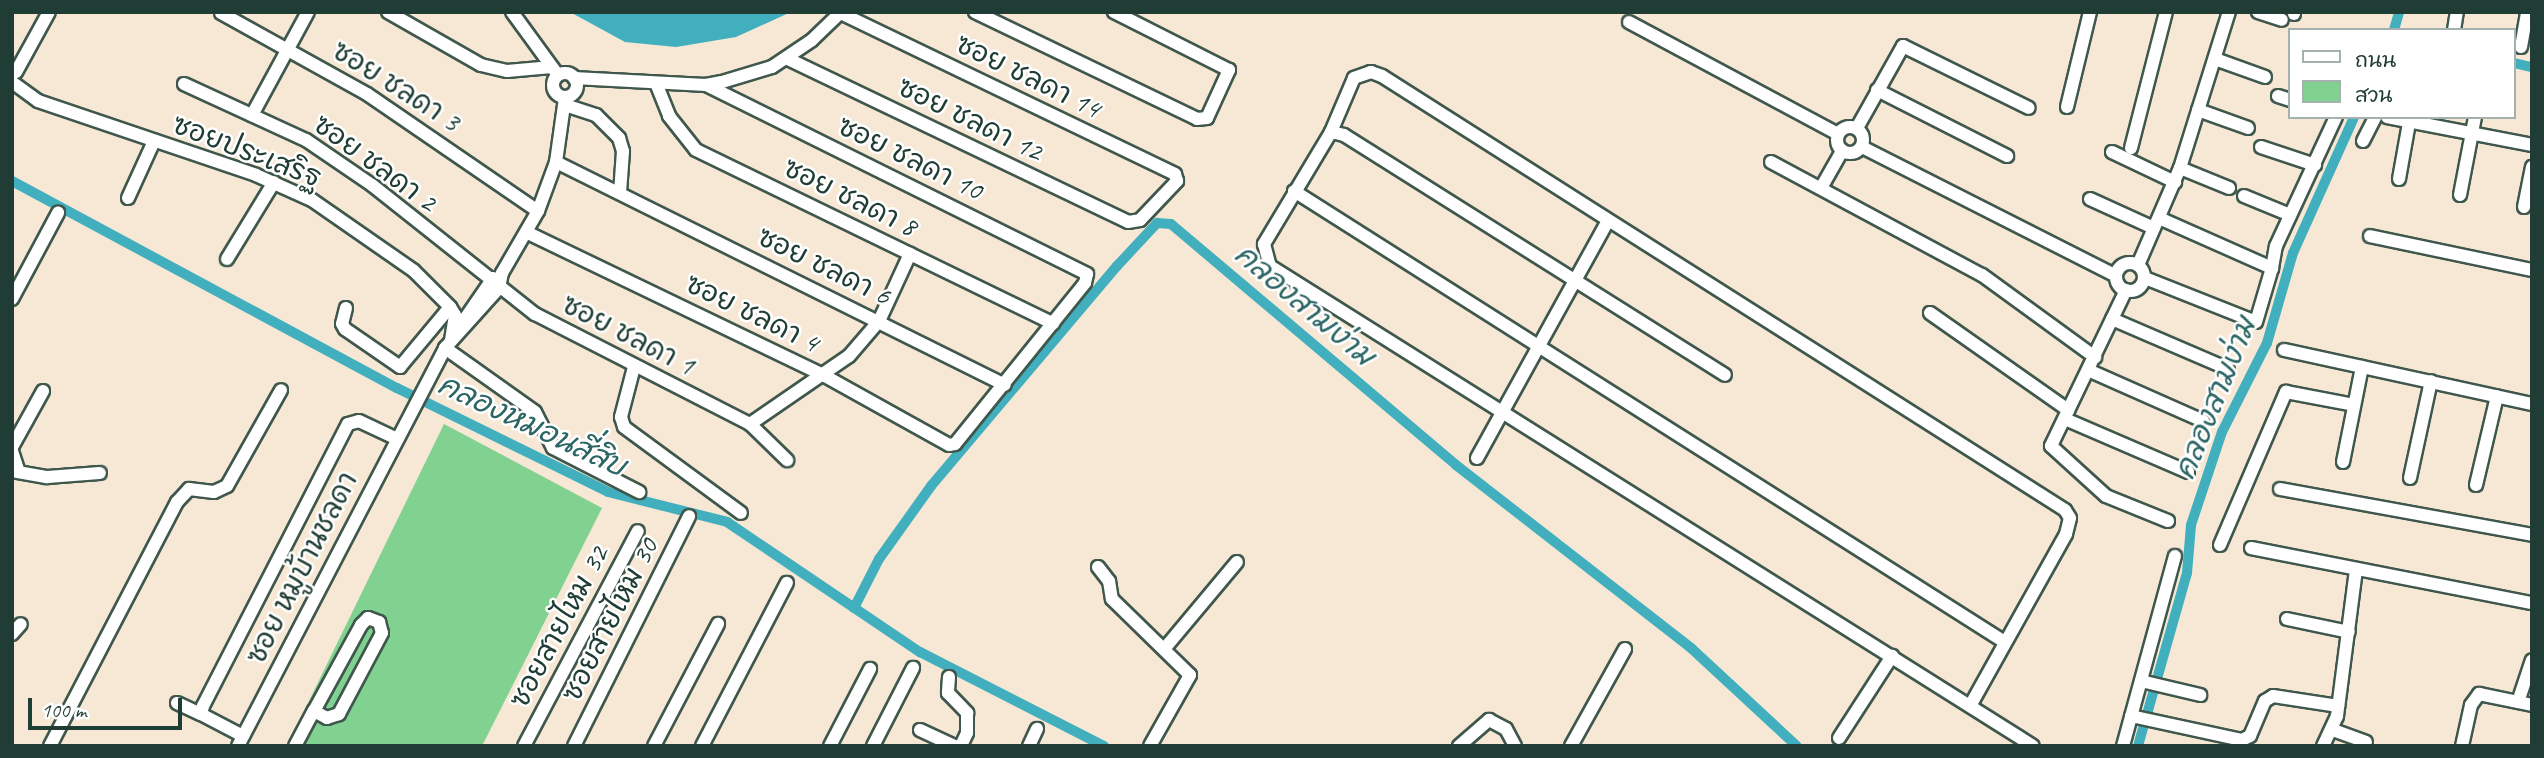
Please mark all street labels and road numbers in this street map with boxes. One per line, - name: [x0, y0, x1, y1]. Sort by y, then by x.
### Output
- street label: ซอย ชลดา 14: [950, 27, 1106, 125]
- street label: ซอย ชลดา 3: [326, 34, 466, 138]
- street label: ซอย ชลดา 12: [892, 70, 1048, 168]
- street label: ซอยประเสริฐ: [168, 107, 326, 195]
- street label: ซอย ชลดา 2: [307, 107, 443, 219]
- street label: ซอย ชลดา 10: [832, 109, 988, 207]
- street label: ซอย ชลดา 8: [778, 150, 922, 244]
- street label: ซอย ชลดา 6: [752, 219, 896, 313]
- street label: ซอย ชลดา 4: [680, 266, 824, 360]
- street label: ซอย ชลดา 1: [556, 287, 700, 383]
- street label: ซอย หมูบ้านชลดา: [239, 466, 365, 670]
- street label: ซอยสายไหม 30: [555, 533, 665, 707]
- street label: ซอยสายไหม 32: [502, 540, 616, 714]

